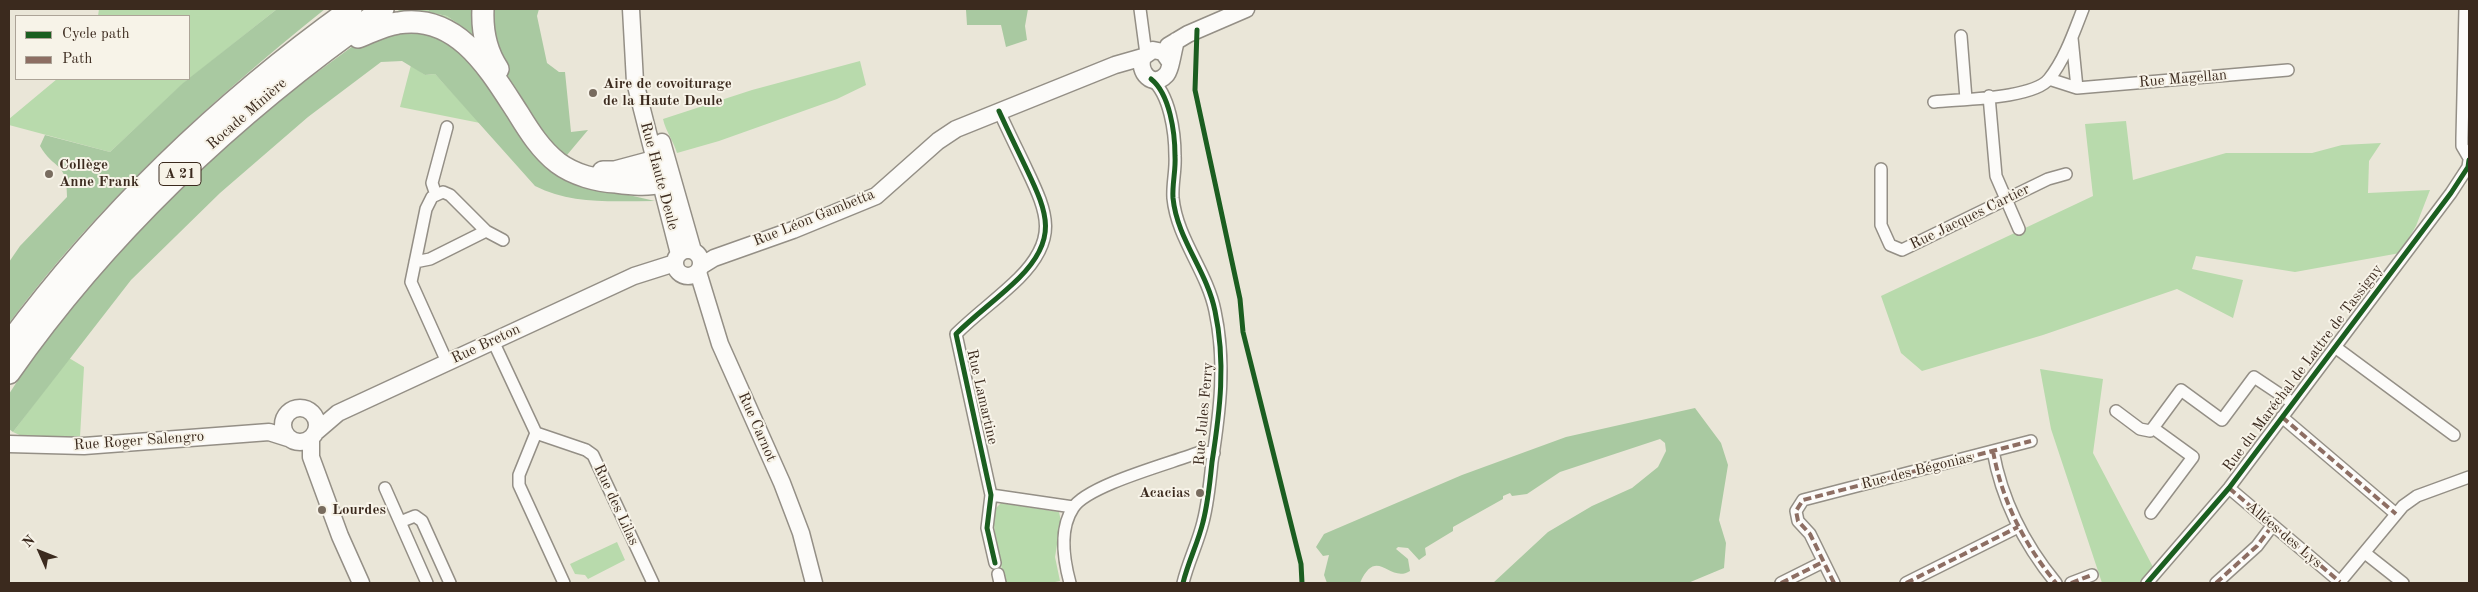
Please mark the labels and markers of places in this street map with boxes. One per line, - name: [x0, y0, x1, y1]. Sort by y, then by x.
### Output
- place label: Aire de covoiturage de la Haute Deule: [603, 75, 732, 110]
- marker: Aire de covoiturage de la Haute Deule: [587, 87, 599, 99]
- place label: Collège Anne Frank: [59, 156, 139, 191]
- marker: Collège Anne Frank: [43, 168, 55, 180]
- place label: Acacias: [1139, 484, 1190, 502]
- marker: Acacias: [1194, 487, 1206, 499]
- place label: Lourdes: [332, 501, 386, 519]
- marker: Lourdes: [316, 504, 328, 516]

